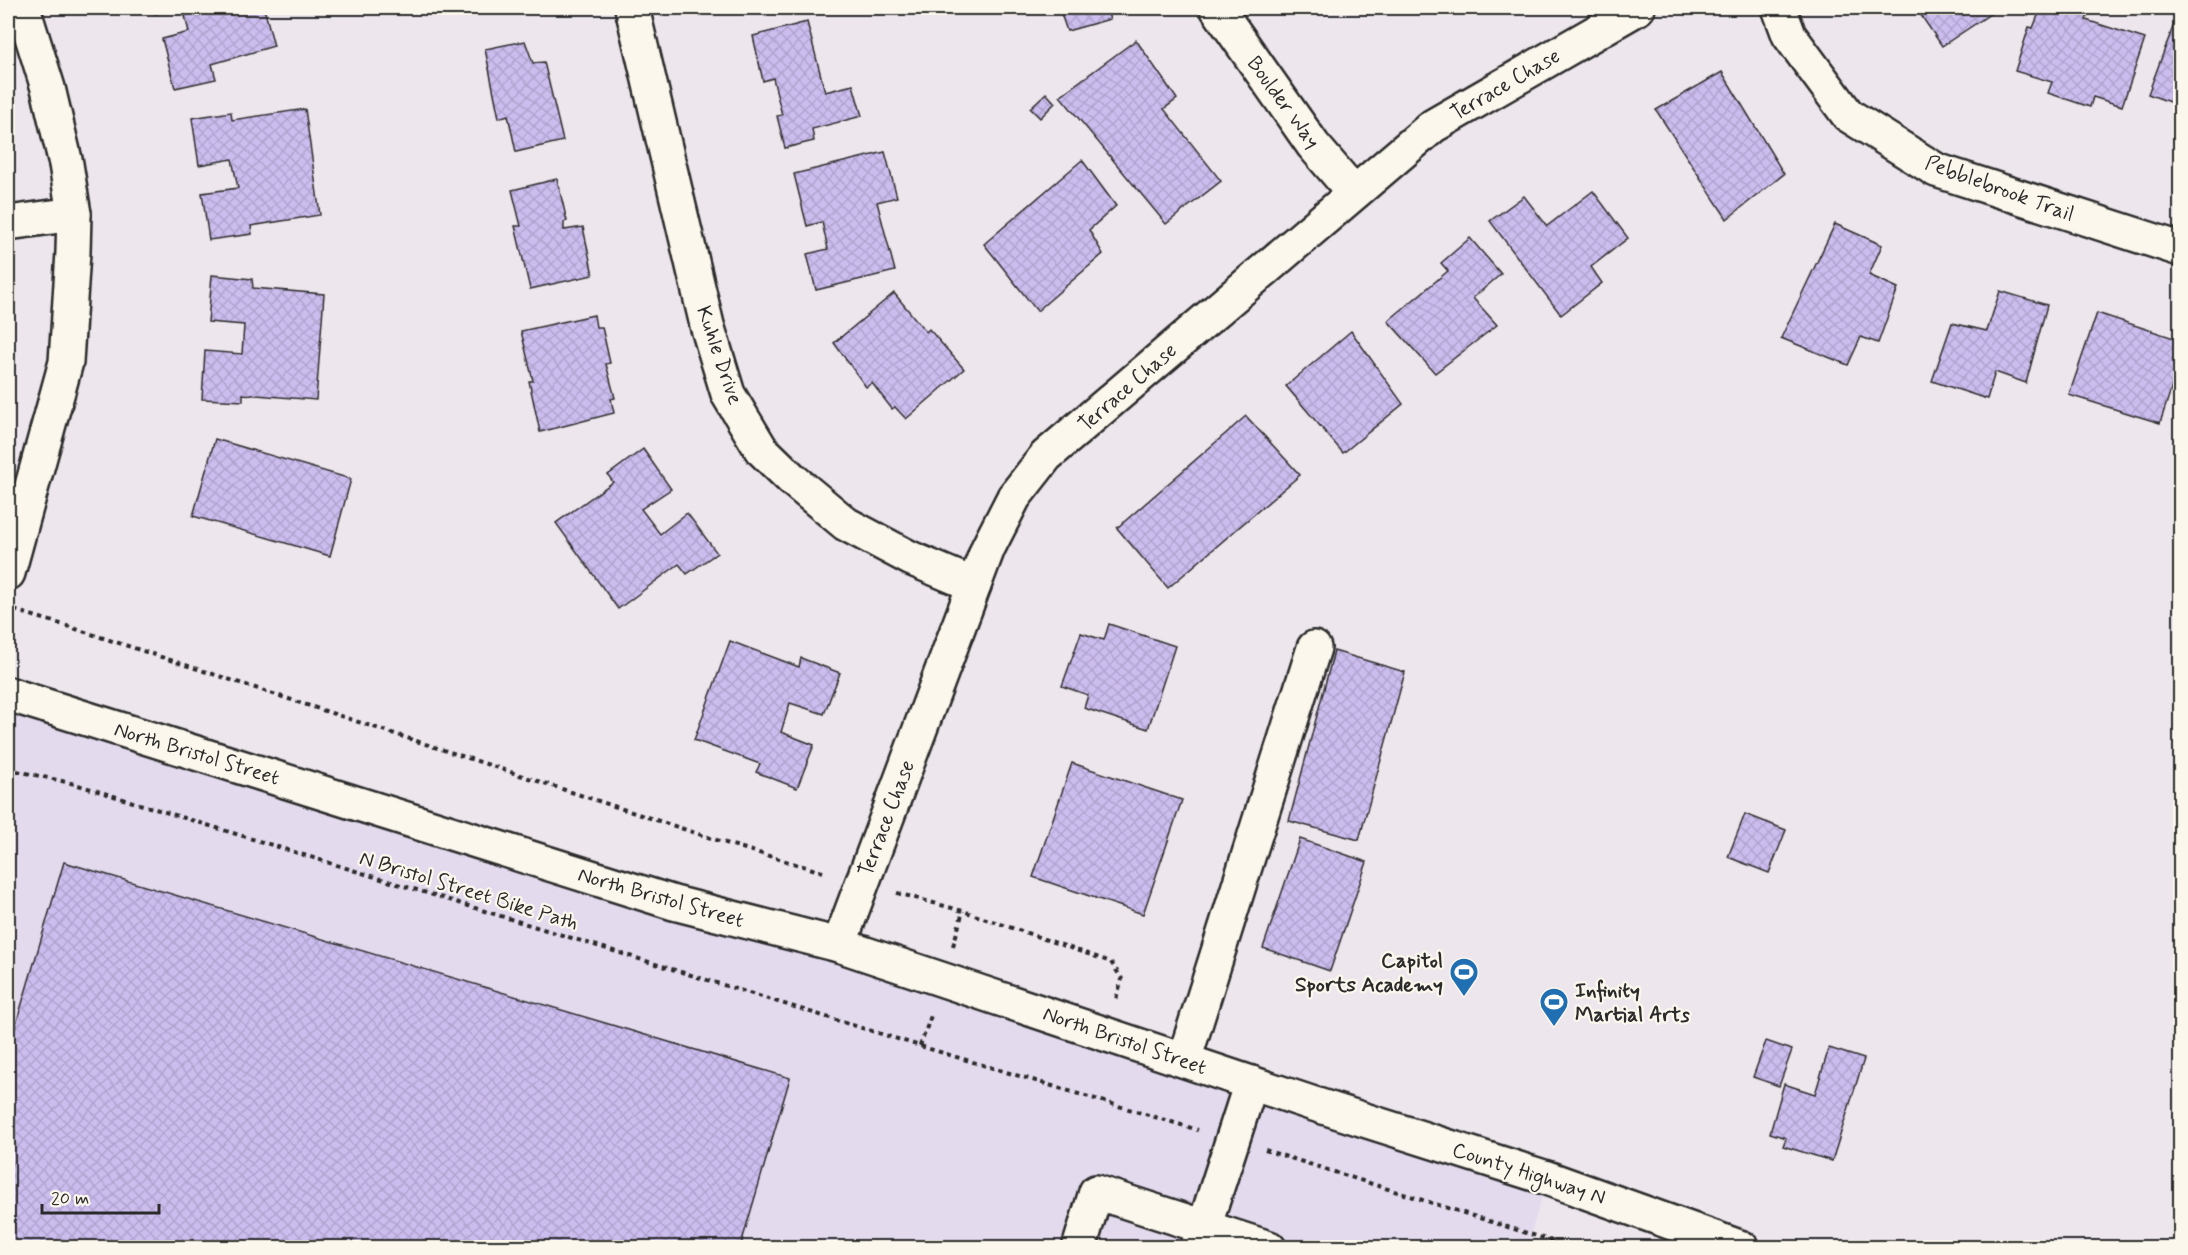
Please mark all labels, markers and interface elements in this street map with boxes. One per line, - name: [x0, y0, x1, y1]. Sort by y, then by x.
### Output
- street label: Terrace Chase: [1445, 42, 1566, 128]
- street label: Boulder Way: [1240, 51, 1326, 154]
- street label: Pebblebrook Trail: [1921, 149, 2078, 229]
- street label: Kuhle Drive: [689, 302, 749, 408]
- street label: Terrace Chase: [1072, 337, 1183, 438]
- street label: North Bristol Street: [111, 716, 283, 792]
- street label: Terrace Chase: [852, 756, 922, 881]
- street label: N Bristol Street Bike Path: [356, 844, 582, 938]
- street label: North Bristol Street: [575, 861, 747, 935]
- place label: Capitol Sports Academy: [1295, 947, 1443, 999]
- sports icon: Capitol Sports Academy: [1448, 956, 1480, 998]
- place label: Infinity Martial Arts: [1575, 977, 1690, 1029]
- sports icon: Infinity Martial Arts: [1538, 986, 1570, 1028]
- street label: North Bristol Street: [1039, 1000, 1210, 1082]
- street label: County Highway N: [1448, 1136, 1609, 1213]
- scale bar: [42, 1177, 159, 1215]
- text: 20 m: [51, 1187, 89, 1211]

